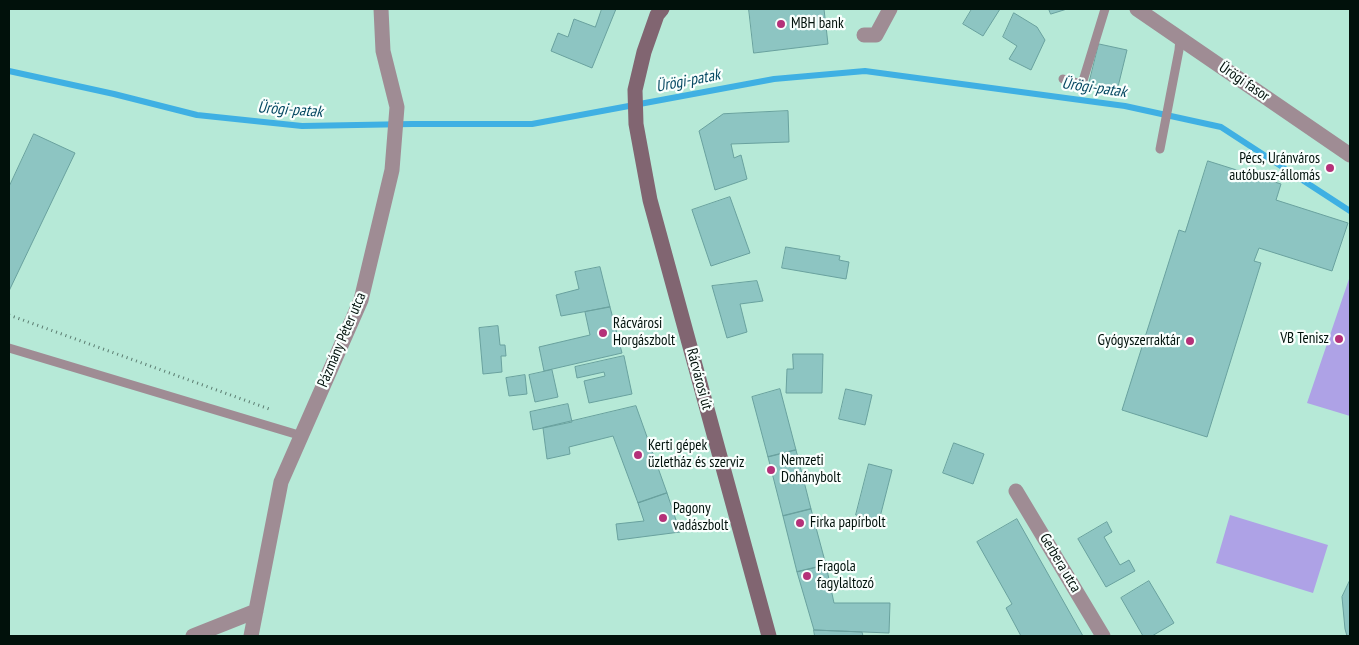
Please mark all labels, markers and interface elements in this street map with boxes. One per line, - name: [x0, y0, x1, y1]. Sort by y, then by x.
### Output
- place label: MBH bank: [791, 15, 844, 33]
- marker: MBH bank: [775, 18, 787, 30]
- street label: Ürögi fasor: [1215, 59, 1273, 105]
- water label: Ürögi-patak: [654, 65, 722, 97]
- water label: Ürögi-patak: [1060, 74, 1128, 102]
- water label: Ürögi-patak: [257, 98, 323, 122]
- place label: Pécs, Uránváros autóbusz-állomás: [1229, 150, 1320, 185]
- marker: Pécs, Uránváros autóbusz-állomás: [1324, 162, 1336, 174]
- street label: Pázmány Péter utca: [314, 290, 370, 390]
- place label: Rácvárosi Horgászbolt: [613, 315, 675, 350]
- marker: Rácvárosi Horgászbolt: [597, 327, 609, 339]
- place label: VB Tenisz: [1280, 330, 1329, 348]
- place label: Gyógyszerraktár: [1098, 332, 1180, 350]
- marker: VB Tenisz: [1333, 333, 1345, 345]
- marker: Gyógyszerraktár: [1184, 335, 1196, 347]
- street label: Rácvárosi út: [682, 346, 716, 412]
- place label: Kerti gépek üzletház és szerviz: [648, 437, 744, 472]
- marker: Kerti gépek üzletház és szerviz: [632, 449, 644, 461]
- place label: Nemzeti Dohánybolt: [781, 452, 841, 487]
- marker: Nemzeti Dohánybolt: [765, 464, 777, 476]
- place label: Pagony vadászbolt: [673, 500, 728, 535]
- marker: Pagony vadászbolt: [657, 512, 669, 524]
- place label: Firka papírbolt: [810, 514, 886, 532]
- marker: Firka papírbolt: [794, 517, 806, 529]
- street label: Gerbera utca: [1035, 530, 1085, 596]
- place label: Fragola fagylaltozó: [817, 558, 874, 593]
- marker: Fragola fagylaltozó: [801, 570, 813, 582]

